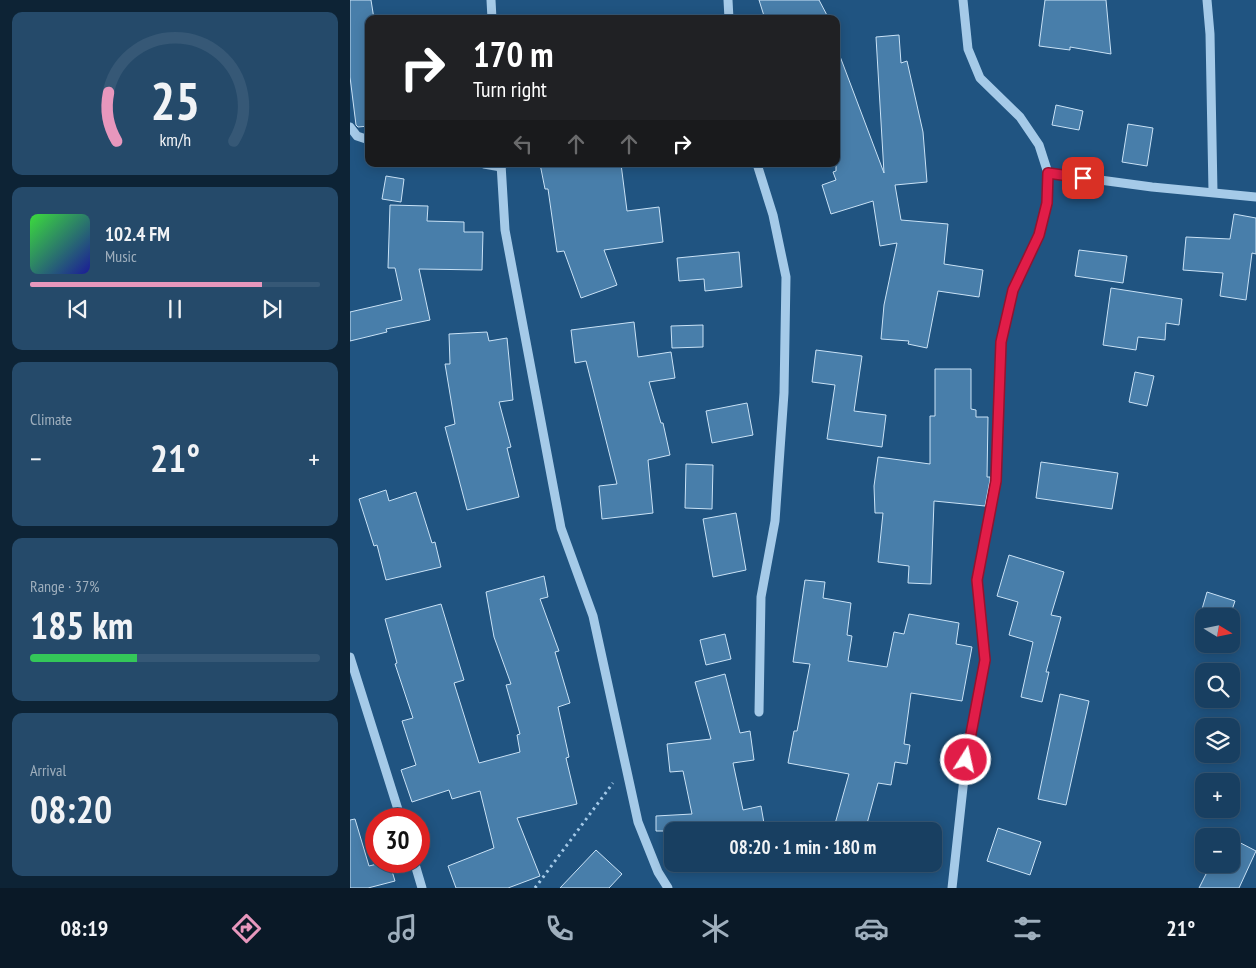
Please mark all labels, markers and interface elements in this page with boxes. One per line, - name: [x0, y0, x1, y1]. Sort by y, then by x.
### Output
- text: 170 m: [473, 31, 554, 77]
- icon: right: [390, 35, 455, 100]
- text: 25: [150, 67, 200, 134]
- text: Turn right: [473, 75, 547, 103]
- text: km/h: [159, 128, 191, 151]
- icon: left: [509, 130, 537, 158]
- icon: ahead: [562, 130, 590, 158]
- icon: ahead: [615, 130, 643, 158]
- icon: right: [668, 130, 696, 158]
- pin: [1062, 157, 1104, 199]
- icon: arrive: [1069, 164, 1097, 192]
- text: 102.4 FM: [105, 222, 170, 246]
- text: Music: [105, 246, 137, 266]
- icon: previous: [64, 295, 92, 323]
- icon: pause: [161, 295, 189, 323]
- icon: next: [258, 295, 286, 323]
- text: Climate: [30, 409, 72, 429]
- text: 21°: [150, 433, 200, 482]
- text: −: [30, 440, 42, 477]
- text: +: [308, 440, 320, 477]
- text: Range · 37%: [30, 576, 99, 596]
- text: 185 km: [30, 600, 133, 649]
- north arrow: [1195, 608, 1240, 652]
- map controls: [1195, 608, 1240, 873]
- button: search: [1195, 663, 1240, 708]
- button: layers: [1195, 718, 1240, 763]
- position arrow: [939, 733, 991, 785]
- text: Arrival: [30, 760, 66, 780]
- button: +: [1195, 773, 1240, 818]
- text: 08:20: [30, 784, 112, 833]
- speed limit sign: 30: [365, 808, 430, 873]
- button: −: [1195, 828, 1240, 873]
- text: 08:20 · 1 min · 180 m: [730, 835, 876, 859]
- icon: directions: [229, 911, 264, 946]
- icon: music: [385, 911, 420, 946]
- icon: phone: [542, 911, 577, 946]
- icon: climate: [698, 911, 733, 946]
- icon: car: [854, 911, 889, 946]
- icon: filters: [1010, 911, 1045, 946]
- text: 08:19: [61, 914, 108, 942]
- text: 21°: [1166, 914, 1195, 942]

